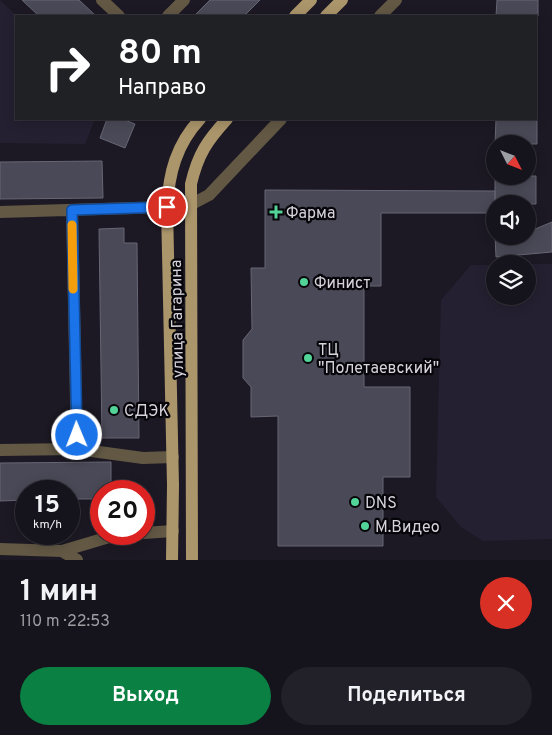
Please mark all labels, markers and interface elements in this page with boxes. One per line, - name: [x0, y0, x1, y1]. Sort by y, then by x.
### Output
- text: 80 m: [118, 32, 202, 76]
- icon: right: [35, 35, 100, 100]
- text: Направо: [118, 75, 206, 102]
- north arrow: [486, 135, 536, 185]
- map controls: [486, 135, 536, 305]
- pin: [146, 186, 188, 228]
- icon: arrive: [153, 193, 181, 221]
- button: sound: [486, 195, 536, 245]
- place label: Фарма: [286, 204, 335, 224]
- marker: Фарма: [270, 206, 282, 218]
- button: layers: [486, 255, 536, 305]
- street label: улица Гагарина: [167, 260, 189, 378]
- place label: Финист: [314, 274, 370, 294]
- marker: Финист: [298, 276, 310, 288]
- place label: ТЦ "Полетаевский": [318, 341, 439, 379]
- marker: ТЦ "Полетаевский": [302, 352, 314, 364]
- place label: СДЭК: [124, 402, 169, 422]
- marker: СДЭК: [108, 404, 120, 416]
- position arrow: [50, 408, 102, 460]
- speed limit sign: 20: [90, 480, 155, 545]
- text: 15: [35, 490, 60, 522]
- place label: DNS: [365, 494, 397, 514]
- marker: DNS: [349, 496, 361, 508]
- text: km/h: [33, 517, 62, 533]
- place label: М.Видео: [375, 518, 440, 538]
- marker: М.Видео: [359, 520, 371, 532]
- text: 1 мин: [20, 574, 98, 611]
- button: close: [480, 577, 532, 629]
- text: 110 m · 22:53: [20, 612, 110, 632]
- button: Выход: [20, 667, 271, 725]
- button: Поделиться: [281, 667, 532, 725]

